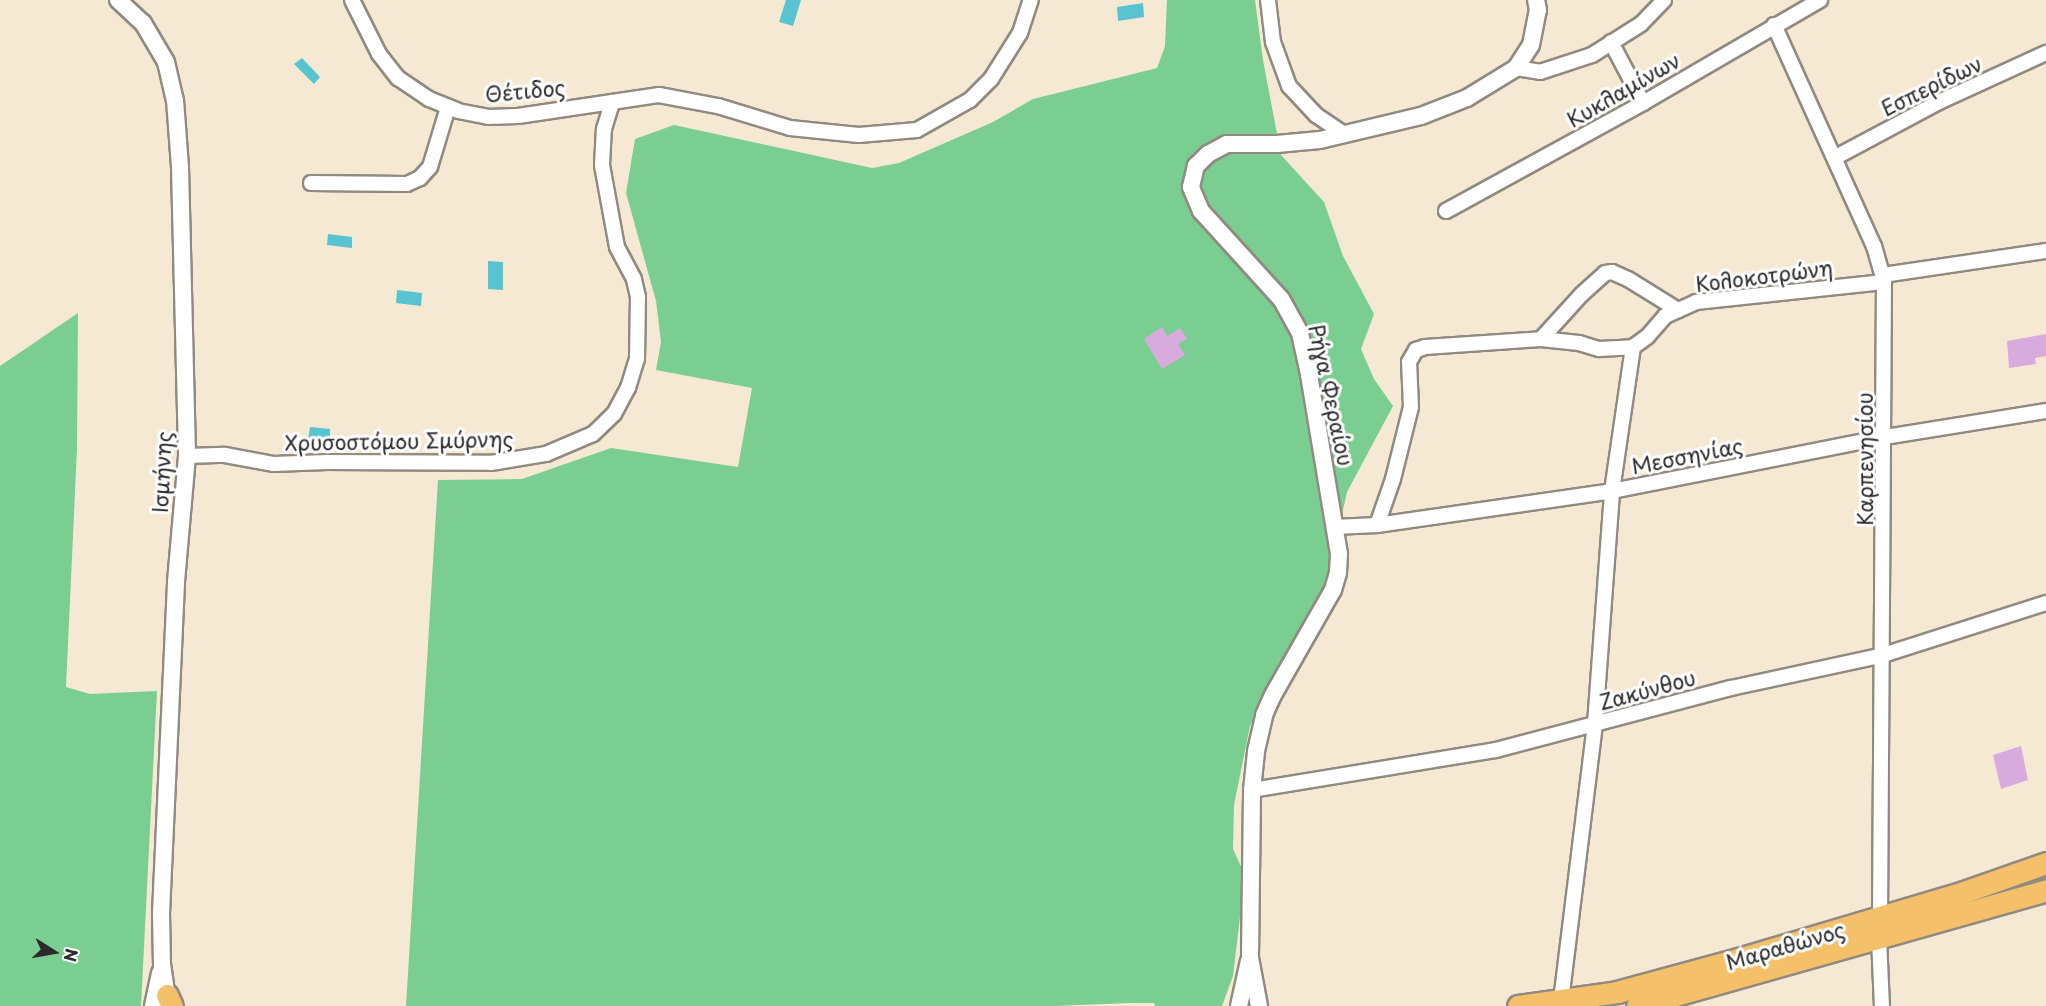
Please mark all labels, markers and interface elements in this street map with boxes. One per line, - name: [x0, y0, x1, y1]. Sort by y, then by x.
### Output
- street label: Κυκλαμίνων: [1562, 46, 1684, 132]
- street label: Εσπερίδων: [1876, 50, 1986, 120]
- street label: Θέτιδος: [484, 74, 566, 106]
- street label: Κολοκοτρώνη: [1694, 254, 1834, 296]
- street label: Ρήγα Φεραίου: [1305, 322, 1359, 468]
- street label: Καρπενησίου: [1851, 392, 1877, 526]
- street label: Χρυσοστόμου Σμύρνης: [285, 425, 513, 455]
- street label: Ισμήνης: [146, 431, 176, 513]
- street label: Μεσσηνίας: [1629, 432, 1745, 478]
- street label: Ζακύνθου: [1596, 664, 1698, 714]
- street label: Μαραθώνος: [1723, 916, 1847, 974]
- north arrow: [24, 922, 84, 982]
- text: N: [59, 947, 85, 964]

